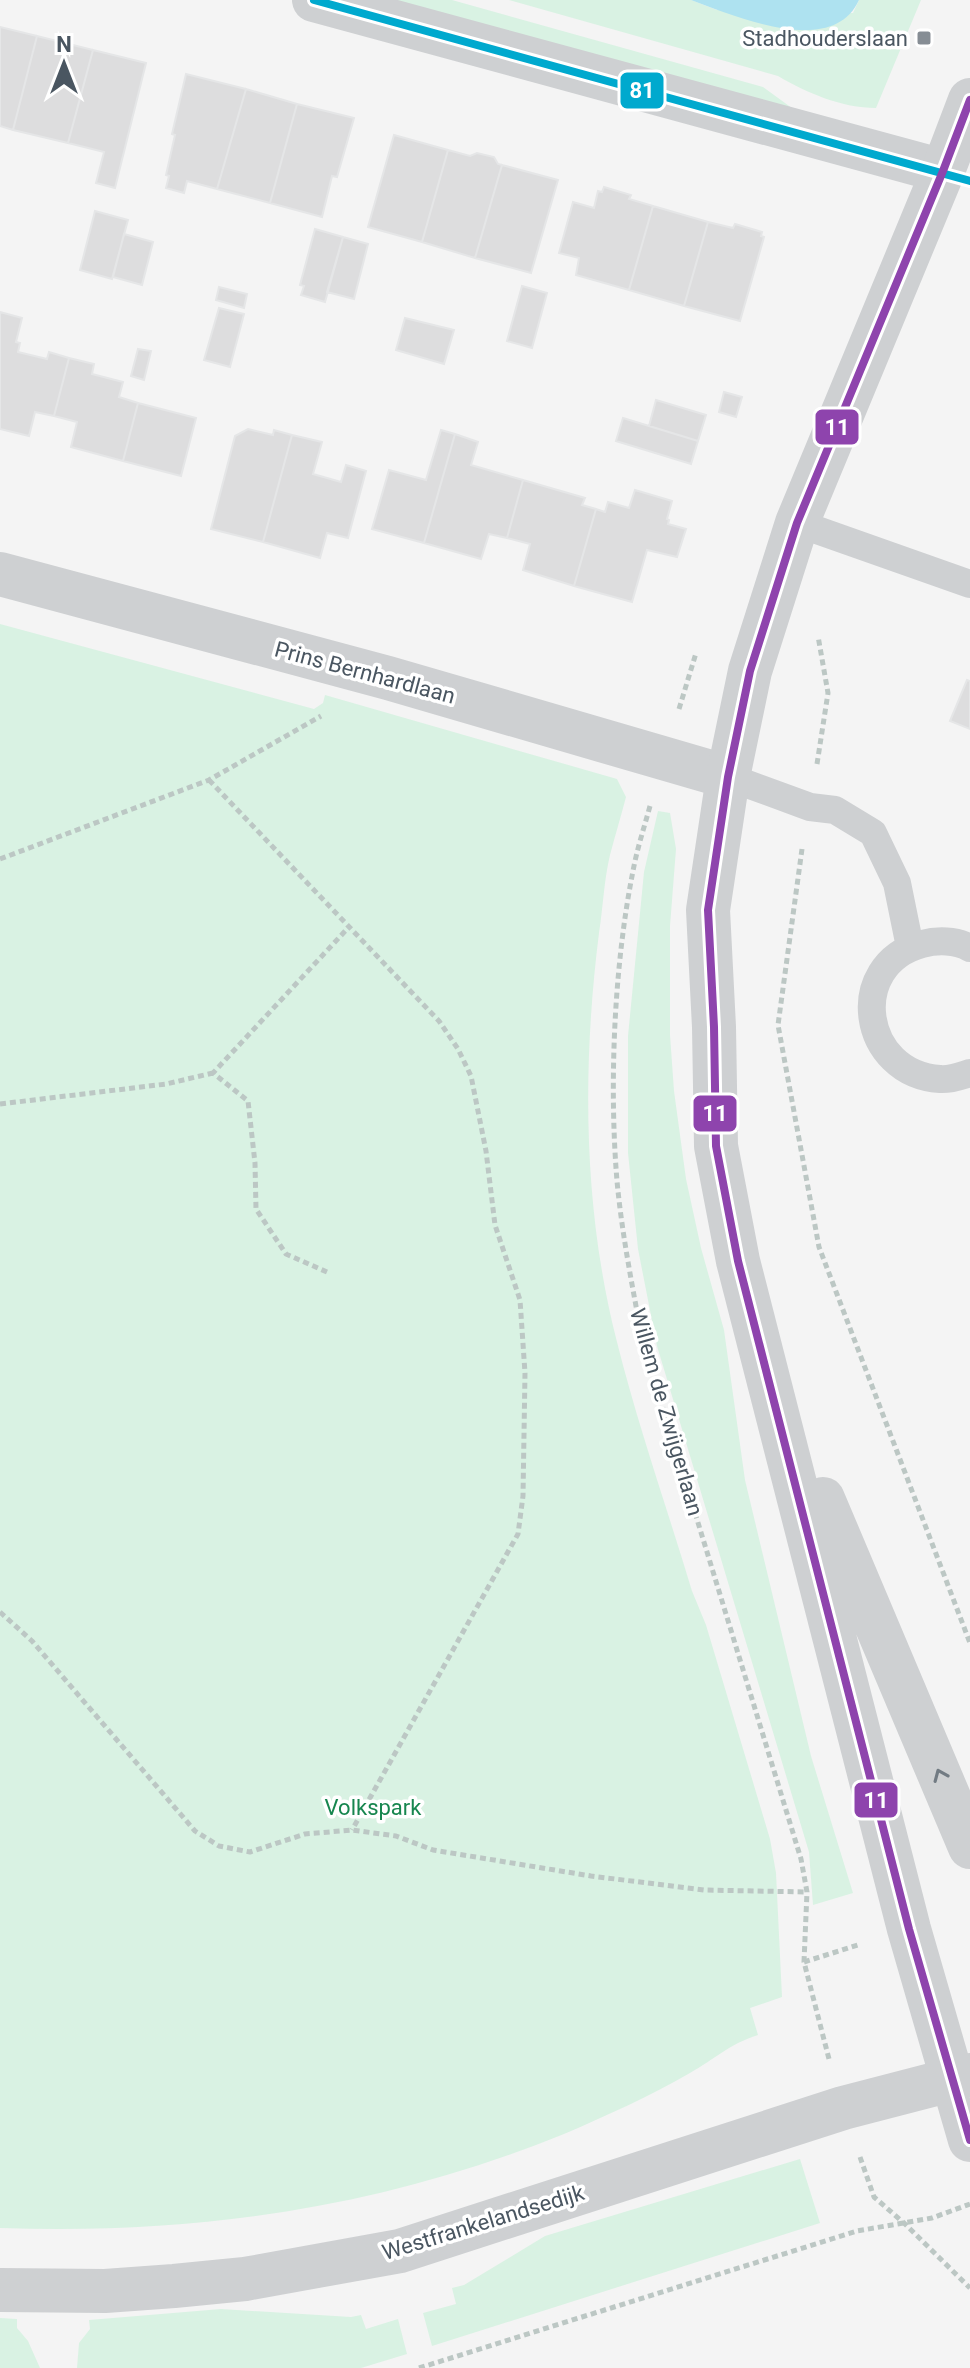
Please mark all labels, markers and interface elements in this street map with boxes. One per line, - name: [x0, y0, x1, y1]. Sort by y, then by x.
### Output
- north arrow: [24, 24, 104, 104]
- place label: Stadhouderslaan: [742, 26, 908, 51]
- marker: Stadhouderslaan: [915, 29, 933, 47]
- text: N: [56, 32, 72, 57]
- line badge: 81: [619, 71, 665, 110]
- text: 81: [629, 78, 655, 103]
- line badge: 11: [814, 408, 860, 446]
- text: 11: [824, 415, 850, 440]
- street label: Prins Bernhardlaan: [272, 636, 458, 709]
- line badge: 11: [692, 1094, 738, 1133]
- text: 11: [702, 1101, 728, 1126]
- street label: Willem de Zwijgerlaan: [625, 1306, 708, 1519]
- one-way arrow: [933, 1769, 949, 1783]
- line badge: 11: [853, 1781, 899, 1819]
- text: 11: [863, 1788, 889, 1813]
- park label: Volkspark: [325, 1795, 422, 1820]
- street label: Westfrankelandsedijk: [379, 2180, 588, 2265]

